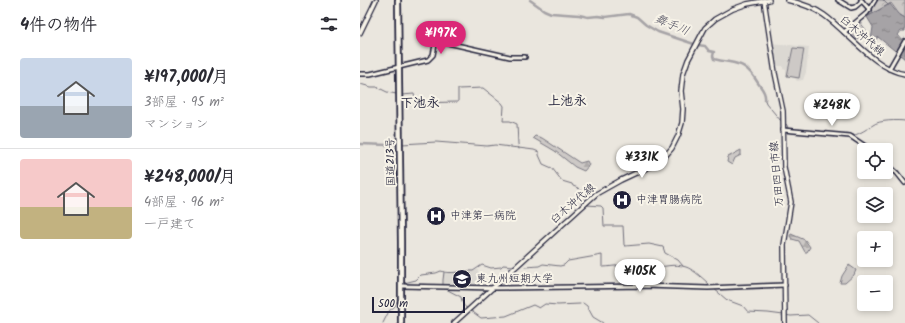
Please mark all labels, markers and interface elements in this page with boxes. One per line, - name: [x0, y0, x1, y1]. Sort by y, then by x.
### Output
- water label: 舞手川: [652, 9, 692, 41]
- street label: 臼木沖代線: [835, 11, 889, 61]
- text: 4件の物件: [20, 12, 97, 39]
- icon: filters: [318, 13, 340, 35]
- pin: ¥197K: [413, 21, 469, 55]
- text: ¥197K: [425, 23, 457, 44]
- text: ¥197,000/月: [144, 64, 229, 91]
- icon: home: [52, 74, 100, 122]
- district label: 上池永: [547, 91, 587, 112]
- text: 3部屋 · 95 m²: [144, 92, 224, 113]
- district label: 下池永: [400, 93, 440, 114]
- pin: ¥248K: [804, 93, 860, 127]
- text: ¥248K: [813, 95, 851, 116]
- text: マンション: [144, 114, 208, 135]
- street label: 国道213号: [382, 137, 400, 187]
- street label: 万田四日市線: [765, 140, 789, 208]
- map controls: [857, 143, 893, 311]
- button: locate: [857, 143, 893, 179]
- pin: ¥331K: [614, 145, 670, 179]
- text: ¥331K: [625, 147, 659, 168]
- text: ¥248,000/月: [144, 164, 236, 191]
- icon: home: [52, 175, 100, 223]
- street label: 臼木沖代線: [546, 179, 600, 229]
- button: layers: [857, 187, 893, 223]
- hospital icon: 中津胃腸病院: [611, 189, 633, 211]
- place label: 中津胃腸病院: [636, 191, 702, 209]
- text: 4部屋 · 96 m²: [144, 192, 224, 213]
- hospital icon: 中津第一病院: [425, 205, 447, 227]
- place label: 中津第一病院: [450, 207, 516, 225]
- text: 一戸建て: [144, 214, 196, 235]
- button: +: [857, 231, 893, 267]
- pin: ¥105K: [612, 259, 668, 293]
- text: ¥105K: [624, 261, 657, 282]
- school or university icon: 東九州短期大学: [451, 268, 473, 290]
- place label: 東九州短期大学: [476, 270, 553, 288]
- button: −: [857, 275, 893, 311]
- scale bar: [372, 295, 465, 314]
- text: 500 m: [378, 295, 408, 313]

